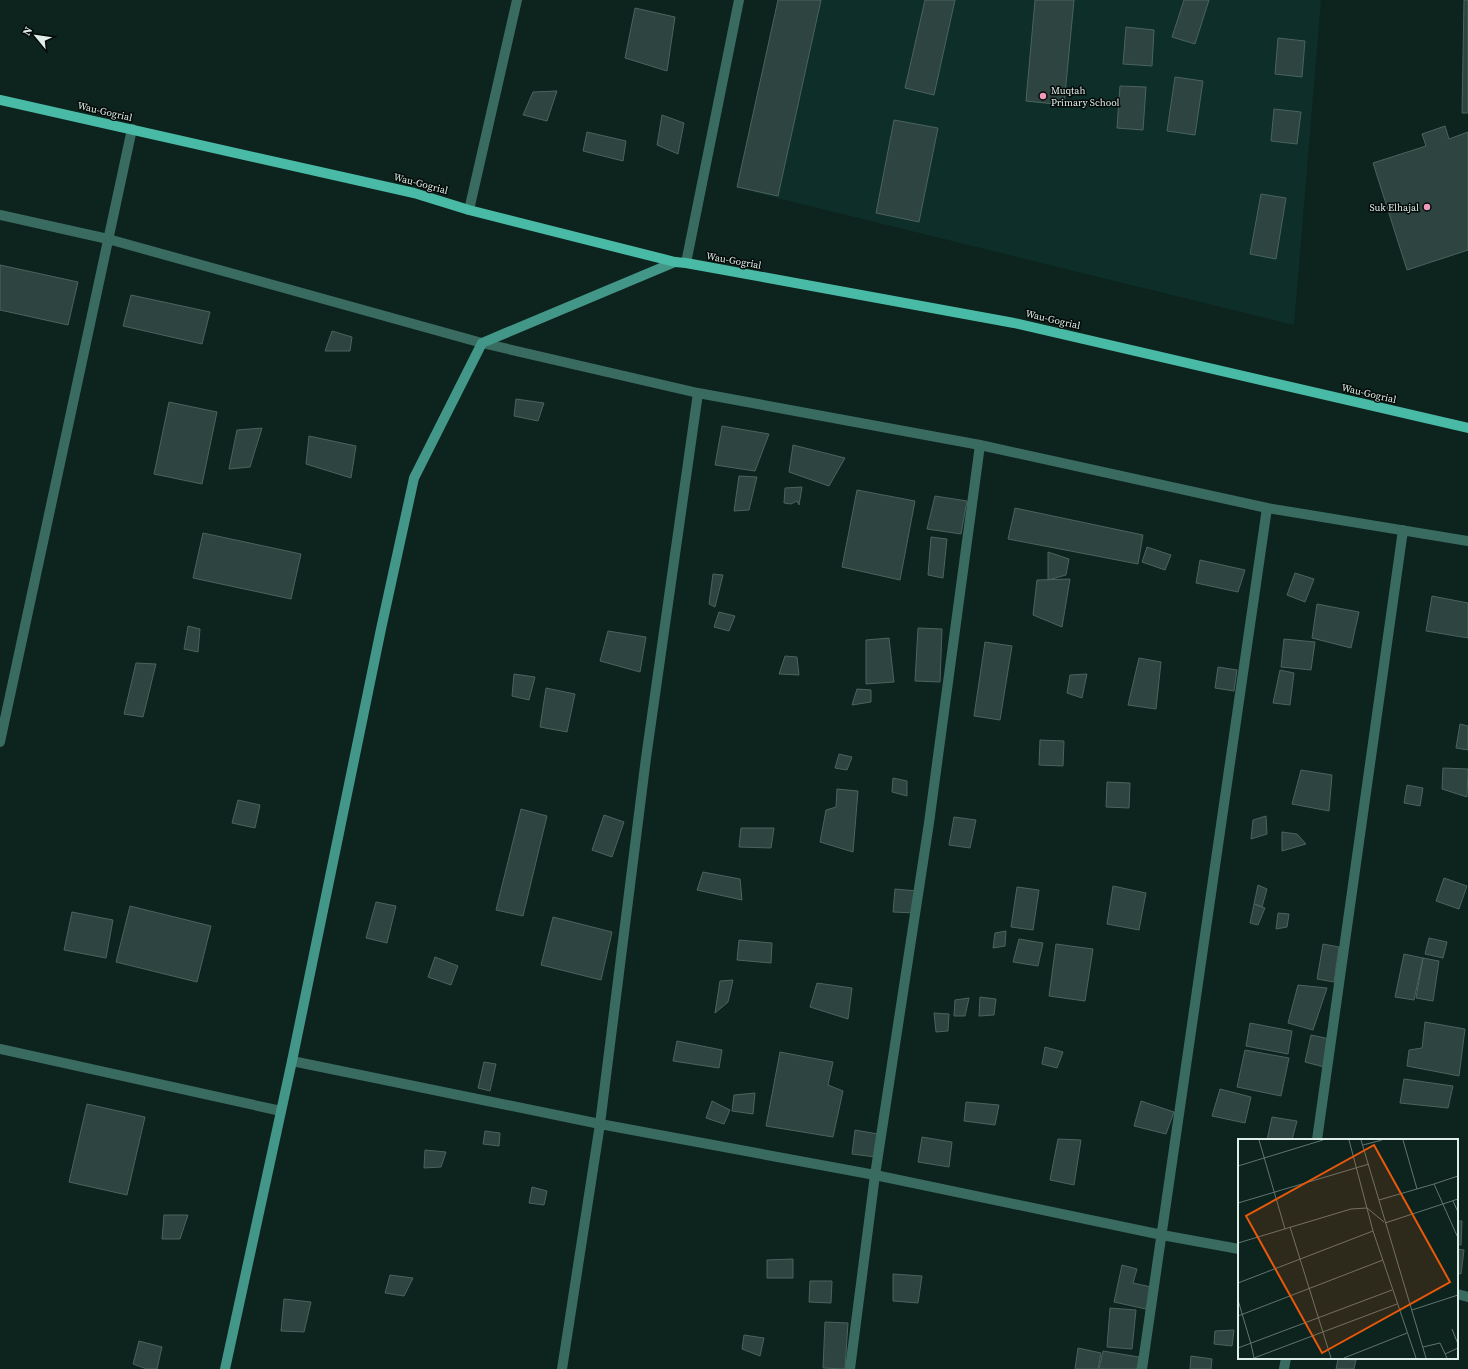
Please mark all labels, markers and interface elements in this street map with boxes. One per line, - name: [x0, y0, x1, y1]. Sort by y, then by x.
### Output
- north arrow: [16, 16, 56, 56]
- text: N: [19, 24, 36, 39]
- place label: Muqtah Primary School: [1051, 84, 1120, 109]
- marker: Muqtah Primary School: [1038, 91, 1048, 101]
- street label: Wau-Gogrial: [76, 99, 134, 124]
- street label: Wau-Gogrial: [392, 170, 450, 197]
- place label: Suk Elhajal: [1369, 201, 1419, 214]
- marker: Suk Elhajal: [1422, 202, 1432, 212]
- street label: Wau-Gogrial: [705, 249, 763, 272]
- street label: Wau-Gogrial: [1024, 307, 1082, 332]
- street label: Wau-Gogrial: [1340, 381, 1398, 406]
- inset map: [1238, 1139, 1458, 1359]

